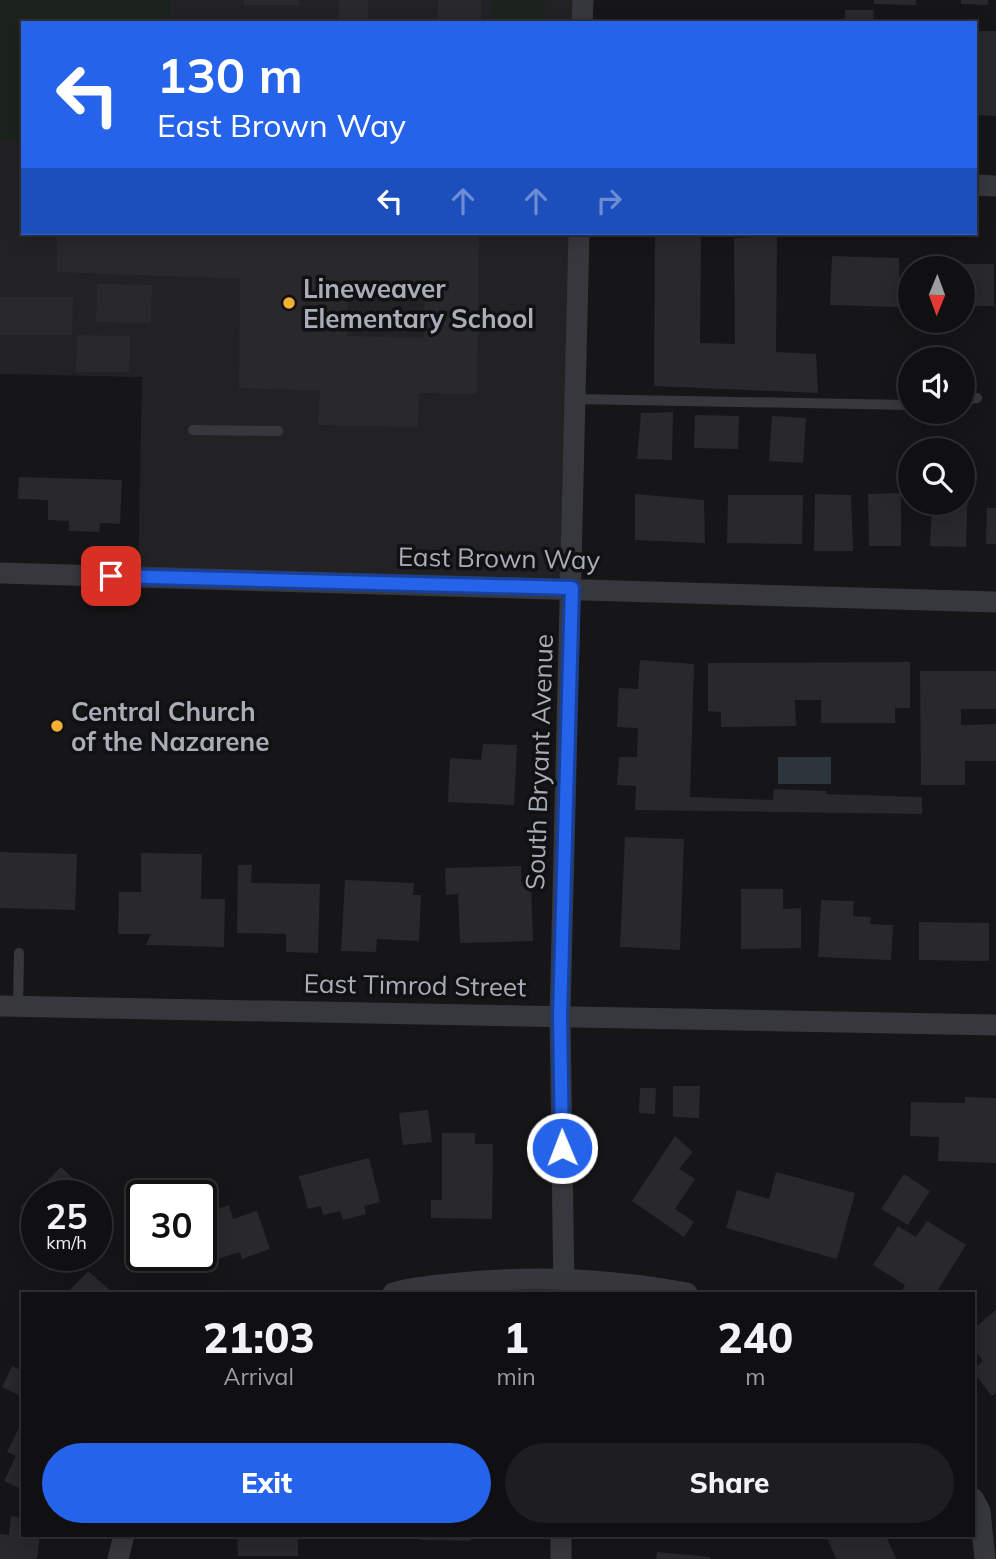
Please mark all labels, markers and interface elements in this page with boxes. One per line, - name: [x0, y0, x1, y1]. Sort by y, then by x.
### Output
- text: 130 m: [157, 44, 303, 105]
- icon: left: [42, 49, 133, 140]
- text: East Brown Way: [157, 105, 406, 145]
- icon: left: [371, 182, 409, 220]
- icon: ahead: [444, 182, 482, 220]
- icon: ahead: [517, 182, 555, 220]
- icon: right: [590, 182, 628, 220]
- north arrow: [898, 256, 975, 332]
- map controls: [898, 256, 975, 515]
- place label: Lineweaver Elementary School: [303, 272, 534, 335]
- marker: Lineweaver Elementary School: [281, 295, 297, 311]
- button: sound: [898, 347, 975, 424]
- button: search: [898, 438, 975, 515]
- street label: East Brown Way: [398, 540, 601, 576]
- pin: [81, 546, 141, 606]
- icon: arrive: [92, 557, 130, 595]
- street label: South Bryant Avenue: [518, 634, 560, 890]
- place label: Central Church of the Nazarene: [71, 695, 269, 758]
- marker: Central Church of the Nazarene: [49, 718, 65, 734]
- street label: East Timrod Street: [303, 967, 527, 1003]
- position arrow: [525, 1111, 599, 1185]
- speed limit sign: 30: [126, 1180, 217, 1271]
- text: 25: [45, 1194, 88, 1238]
- text: km/h: [46, 1231, 87, 1254]
- text: 21:03: [203, 1311, 315, 1364]
- text: 1: [503, 1311, 529, 1364]
- text: 240: [718, 1311, 793, 1364]
- text: Arrival: [224, 1362, 294, 1391]
- text: min: [496, 1362, 536, 1391]
- text: m: [745, 1362, 765, 1391]
- button: Exit: [42, 1443, 491, 1523]
- button: Share: [505, 1443, 954, 1523]

